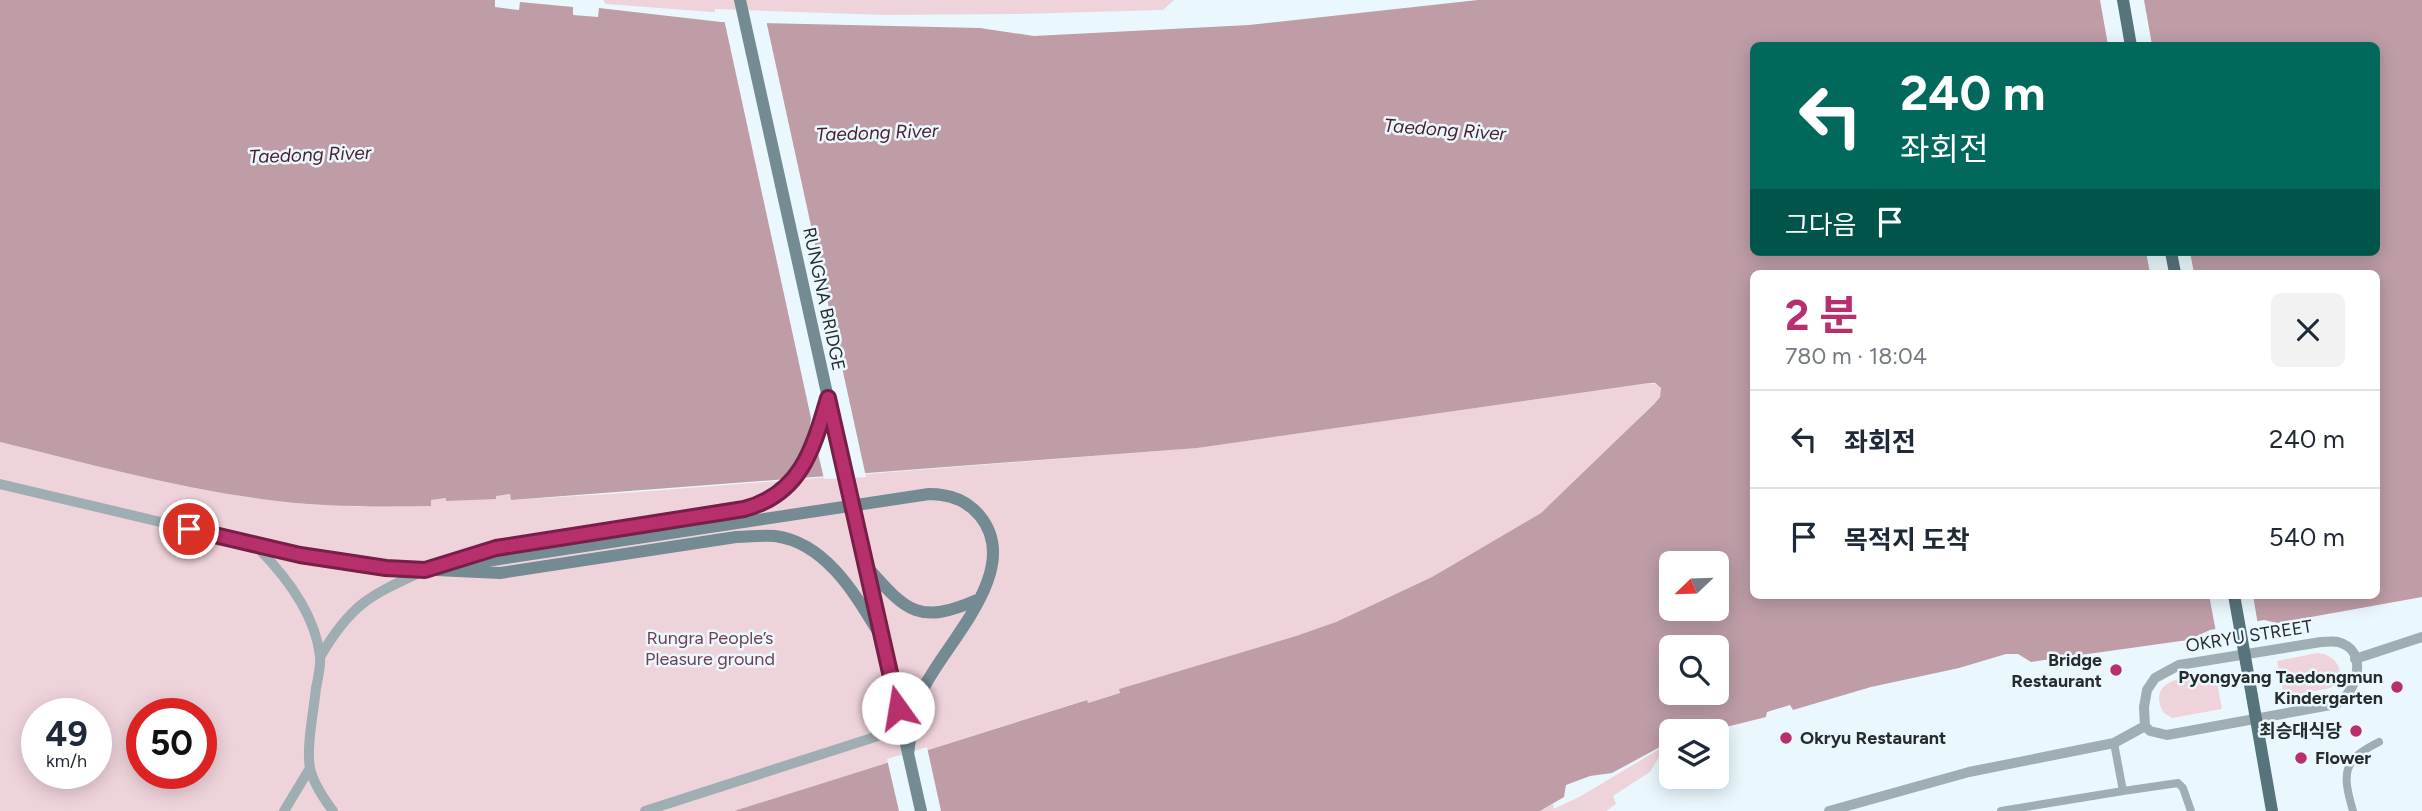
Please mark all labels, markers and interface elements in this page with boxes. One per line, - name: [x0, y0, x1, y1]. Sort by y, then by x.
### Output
- text: 240 m: [1900, 63, 2046, 122]
- icon: left: [1785, 70, 1876, 161]
- water label: Taedong River: [1383, 114, 1507, 145]
- water label: Taedong River: [815, 119, 939, 146]
- text: 좌회전: [1900, 130, 1988, 168]
- water label: Taedong River: [248, 141, 372, 168]
- icon: arrive: [1871, 203, 1909, 241]
- text: 그다음: [1785, 209, 1857, 241]
- street label: RUNGNA BRIDGE: [798, 225, 850, 373]
- text: 2 분: [1785, 290, 1858, 341]
- button: close: [2271, 293, 2345, 367]
- text: 780 m · 18:04: [1785, 342, 1927, 370]
- icon: left: [1785, 420, 1823, 458]
- text: 240 m: [2269, 423, 2345, 455]
- text: 좌회전: [1844, 426, 1916, 458]
- pin: [159, 499, 219, 559]
- icon: arrive: [170, 510, 208, 548]
- icon: arrive: [1785, 518, 1823, 556]
- text: 540 m: [2269, 521, 2345, 553]
- text: 목적지 도착: [1844, 524, 1970, 556]
- north arrow: [1659, 551, 1729, 621]
- map controls: [1659, 551, 1729, 789]
- street label: OKRYU STREET: [2184, 615, 2314, 657]
- park label: Rungra People’s Pleasure ground: [645, 627, 775, 670]
- button: search: [1659, 635, 1729, 705]
- place label: Bridge Restaurant: [2011, 649, 2102, 692]
- marker: Bridge Restaurant: [2108, 662, 2124, 678]
- place label: Pyongyang Taedongmun Kindergarten: [2178, 666, 2383, 709]
- position arrow: [861, 671, 935, 745]
- marker: Pyongyang Taedongmun Kindergarten: [2389, 679, 2405, 695]
- speed limit sign: 50: [126, 698, 217, 789]
- text: 49: [45, 713, 88, 755]
- button: layers: [1659, 719, 1729, 789]
- place label: 최승대식당: [2259, 720, 2342, 742]
- marker: 최승대식당: [2348, 723, 2364, 739]
- place label: Okryu Restaurant: [1800, 727, 1946, 749]
- marker: Okryu Restaurant: [1778, 730, 1794, 746]
- place label: Flower: [2315, 747, 2371, 769]
- text: km/h: [46, 750, 87, 772]
- marker: Flower: [2293, 750, 2309, 766]

